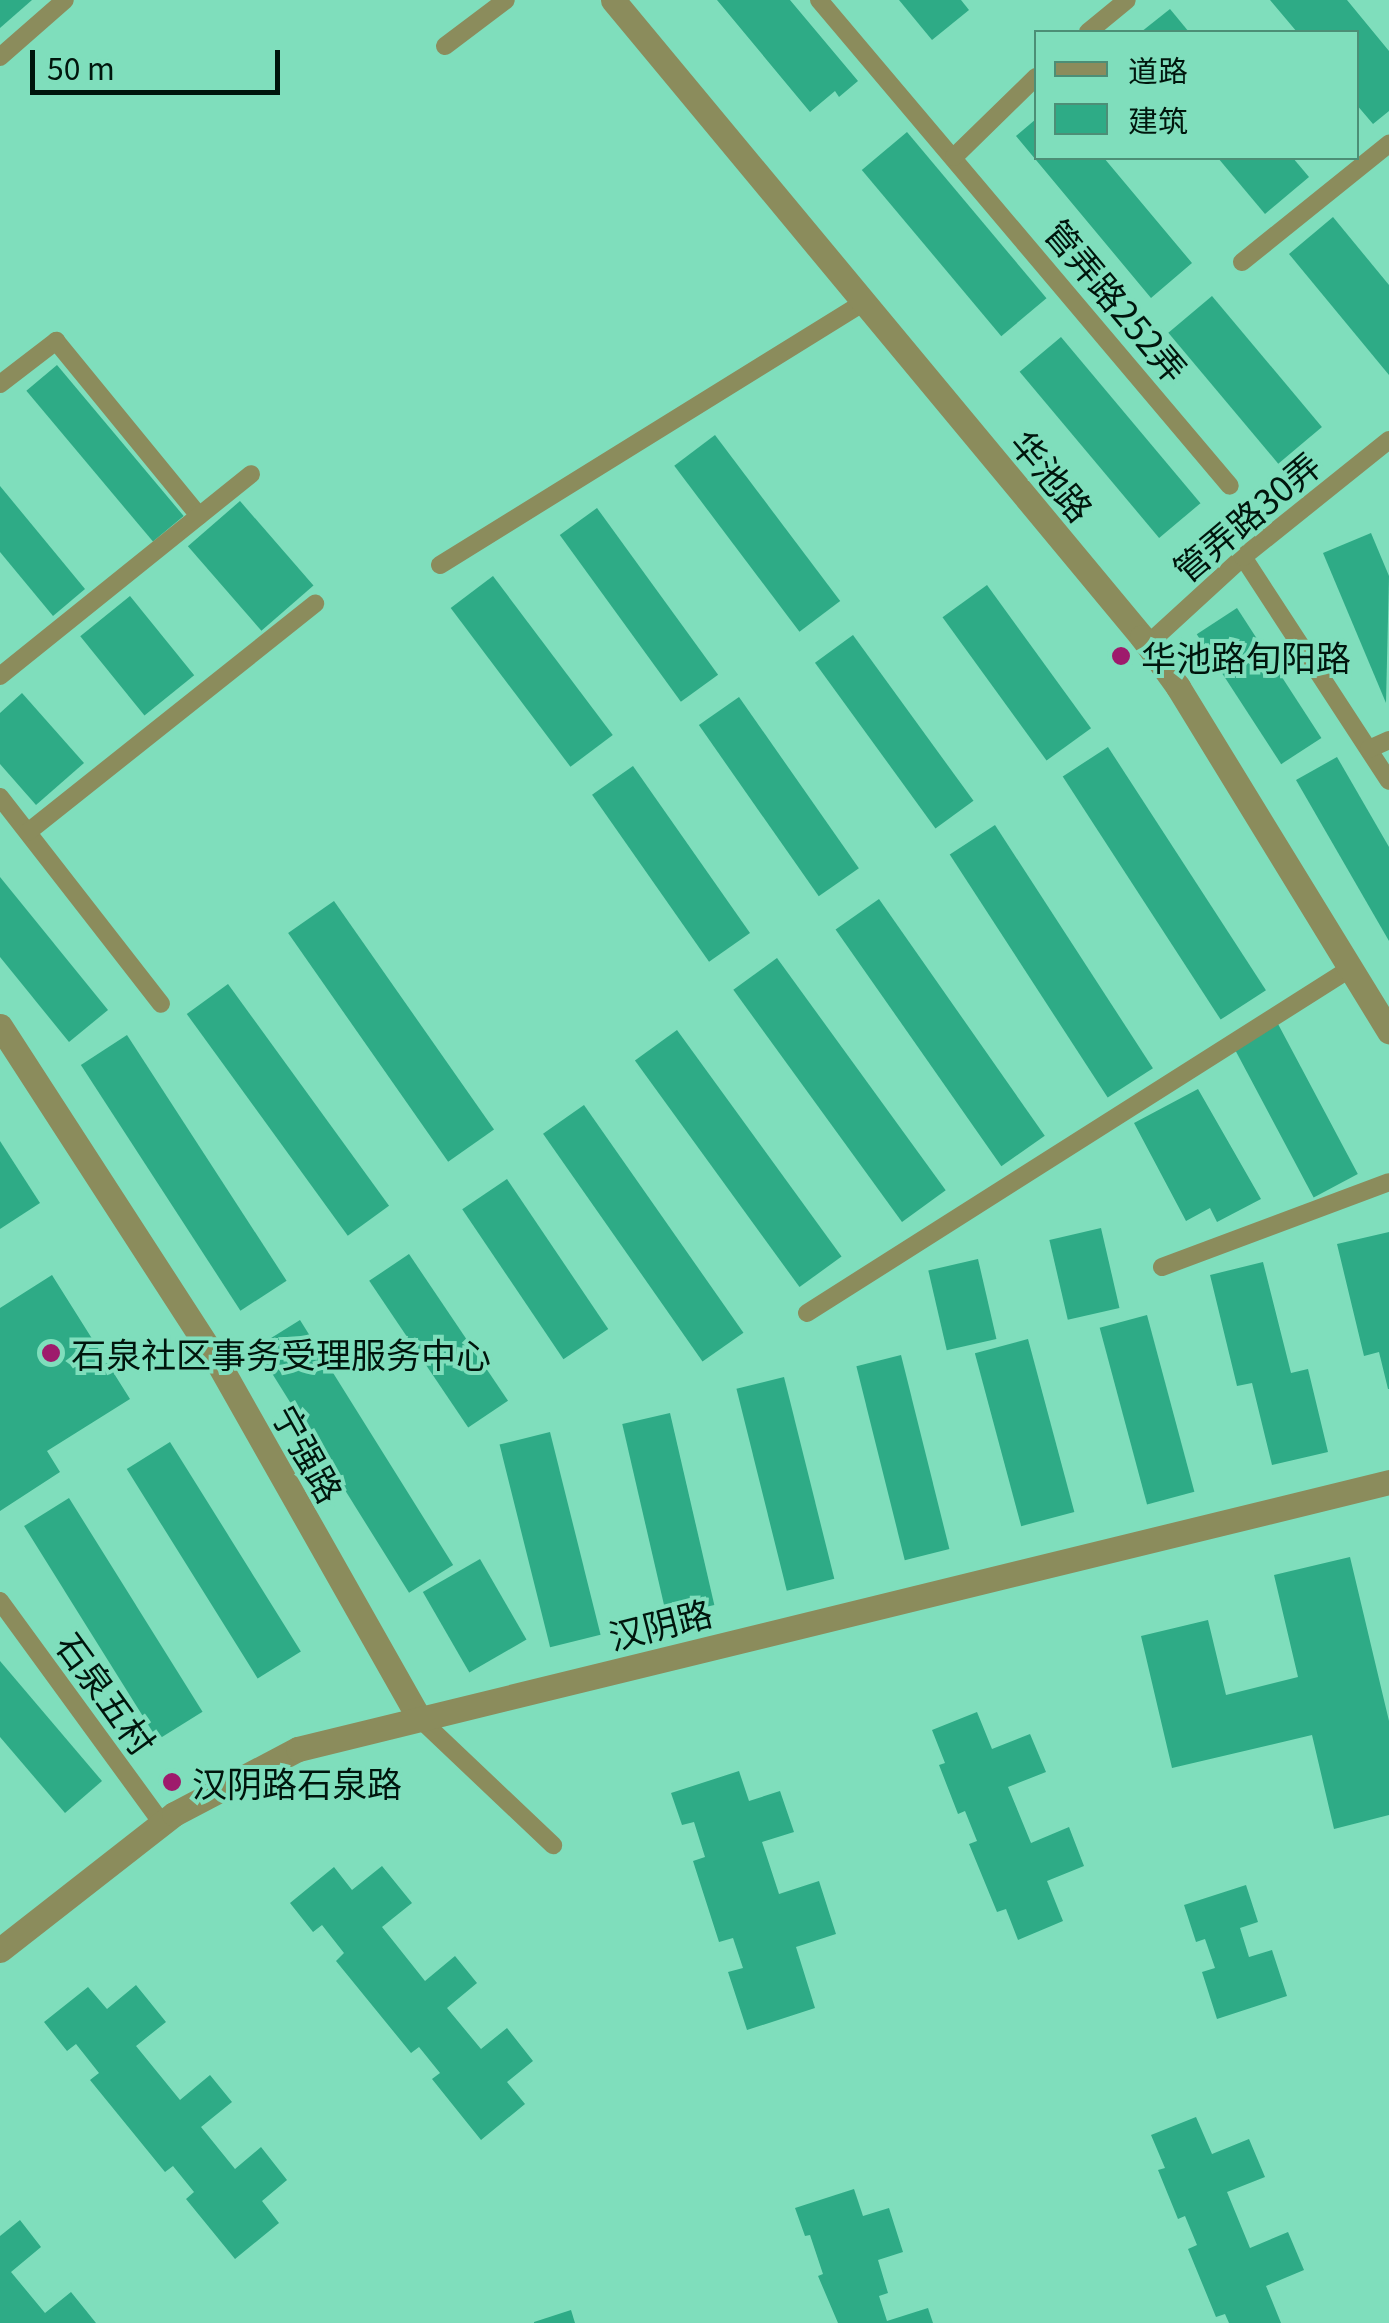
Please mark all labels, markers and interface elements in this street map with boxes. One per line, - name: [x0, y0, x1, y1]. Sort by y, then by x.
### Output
- scale bar: [35, 30, 285, 92]
- legend: [1034, 30, 1359, 160]
- text: 50 m: [47, 45, 115, 89]
- text: 道路: [1128, 47, 1188, 91]
- text: 建筑: [1128, 97, 1188, 141]
- street label: 管弄路252弄: [1037, 211, 1197, 389]
- street label: 华池路: [1003, 421, 1103, 529]
- street label: 管弄路30弄: [1164, 442, 1328, 590]
- place label: 华池路旬阳路: [1141, 635, 1351, 677]
- marker: 华池路旬阳路: [1110, 645, 1132, 667]
- place label: 石泉社区事务受理服务中心: [71, 1332, 491, 1374]
- marker: 石泉社区事务受理服务中心: [40, 1342, 62, 1364]
- street label: 宁强路: [265, 1397, 353, 1509]
- street label: 汉阴路: [604, 1590, 716, 1656]
- street label: 石泉五村: [49, 1624, 165, 1762]
- place label: 汉阴路石泉路: [192, 1761, 402, 1803]
- marker: 汉阴路石泉路: [161, 1771, 183, 1793]

